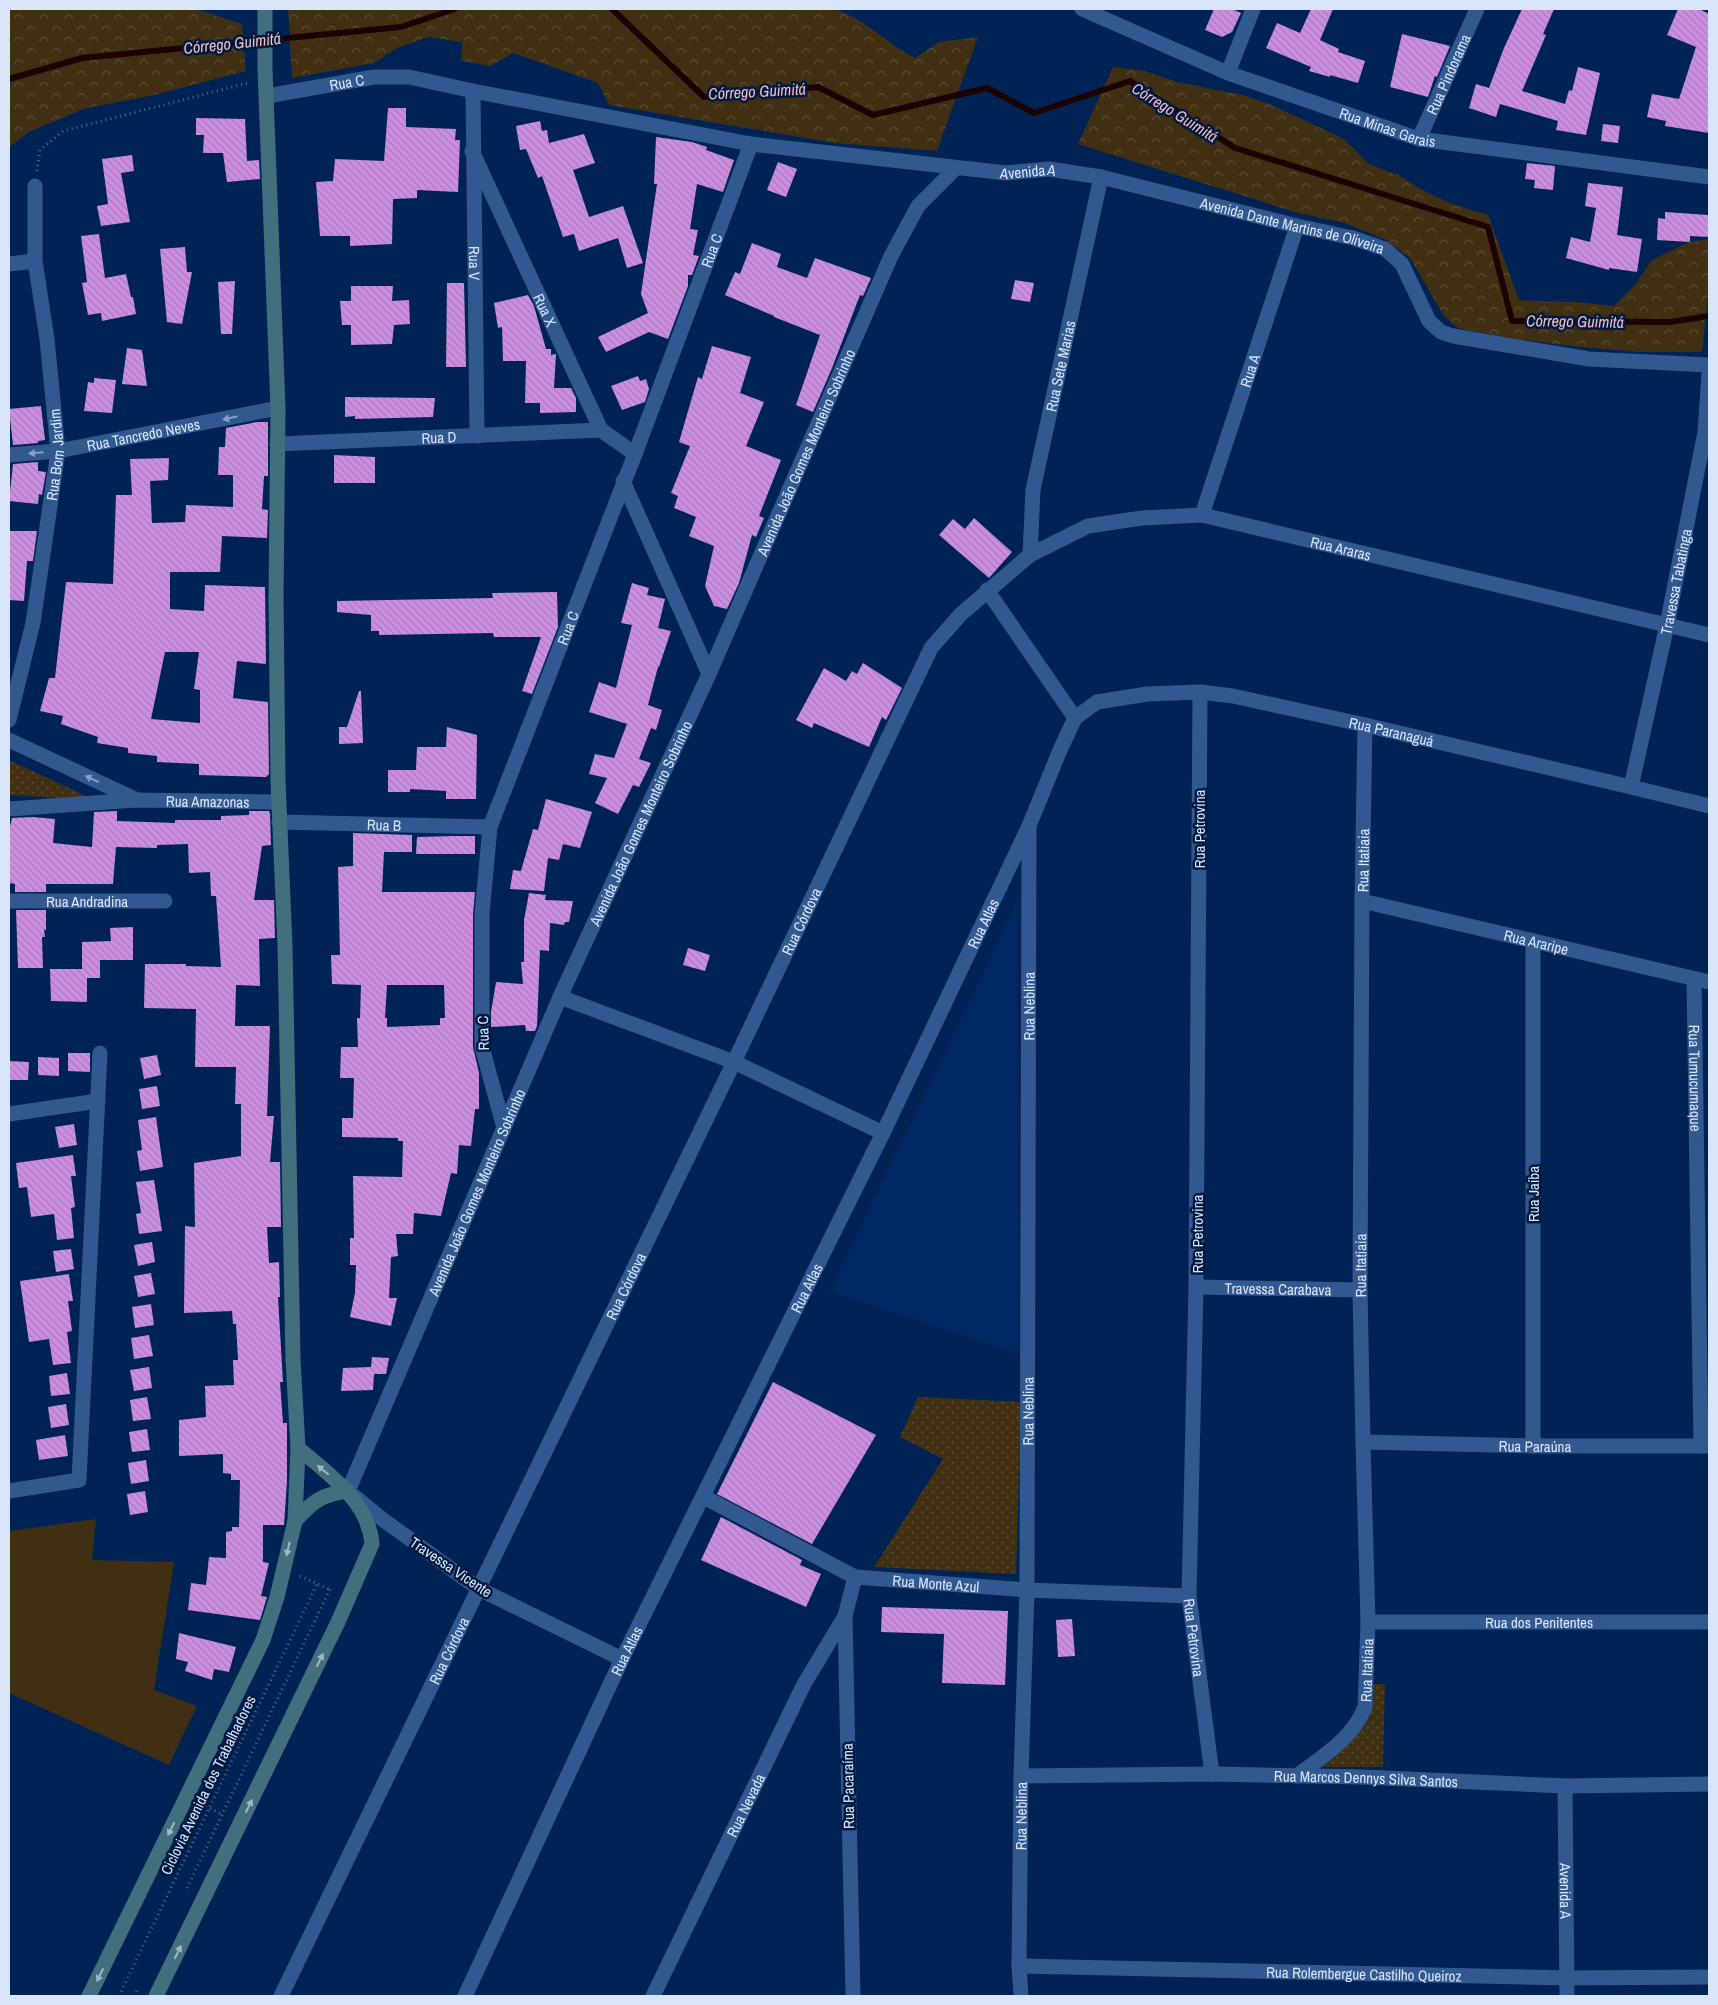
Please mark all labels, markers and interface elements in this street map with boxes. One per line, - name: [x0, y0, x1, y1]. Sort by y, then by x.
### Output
- water label: Córrego Guimitá: [182, 27, 282, 59]
- street label: Rua Pindorama: [1421, 30, 1475, 118]
- street label: Rua C: [328, 68, 366, 95]
- water label: Córrego Guimitá: [708, 77, 806, 105]
- water label: Córrego Guimitá: [1128, 77, 1222, 147]
- street label: Rua Minas Gerais: [1337, 102, 1437, 152]
- street label: Avenida A: [998, 158, 1058, 184]
- street label: Avenida Dante Martins de Oliveira: [1197, 191, 1388, 259]
- street label: Rua C: [695, 230, 727, 270]
- street label: Rua V: [464, 246, 486, 281]
- street label: Rua X: [529, 290, 562, 330]
- water label: Córrego Guimitá: [1526, 309, 1624, 333]
- street label: Rua Sete Marias: [1040, 319, 1080, 413]
- street label: Avenida João Gomes Monteiro Sobrinho: [751, 345, 860, 560]
- street label: Rua A: [1234, 351, 1265, 390]
- street label: Rua Bom Jardim: [40, 408, 69, 502]
- street label: Rua Tancredo Neves: [85, 413, 202, 456]
- one-way arrow: [223, 414, 238, 422]
- street label: Rua D: [421, 426, 457, 448]
- one-way arrow: [28, 449, 44, 457]
- street label: Travessa Tabatinga: [1655, 527, 1696, 637]
- street label: Rua Araras: [1309, 531, 1373, 565]
- street label: Rua C: [551, 608, 584, 648]
- street label: Rua Paranaguá: [1347, 711, 1436, 751]
- street label: Avenida João Gomes Monteiro Sobrinho: [583, 717, 697, 930]
- one-way arrow: [85, 775, 99, 783]
- street label: Rua Amazonas: [166, 790, 250, 812]
- street label: Rua Petrovina: [1189, 790, 1210, 868]
- street label: Rua B: [367, 814, 401, 835]
- street label: Rua Itatiaia: [1352, 828, 1374, 892]
- street label: Rua Córdova: [776, 884, 826, 958]
- street label: Rua Andradina: [46, 891, 128, 912]
- street label: Rua Atlas: [962, 895, 1003, 952]
- street label: Rua Araripe: [1502, 924, 1571, 959]
- street label: Rua Neblina: [1018, 972, 1039, 1040]
- street label: Rua C: [472, 1015, 494, 1051]
- street label: Rua Tumucumaque: [1684, 1024, 1707, 1132]
- street label: Avenida João Gomes Monteiro Sobrinho: [422, 1085, 530, 1300]
- street label: Rua Jaíba: [1523, 1166, 1544, 1222]
- street label: Rua Petrovina: [1187, 1195, 1208, 1273]
- street label: Rua Itatiaia: [1349, 1233, 1371, 1297]
- street label: Rua Córdova: [600, 1249, 651, 1323]
- street label: Rua Atlas: [785, 1260, 827, 1316]
- street label: Travessa Carabava: [1224, 1277, 1332, 1300]
- street label: Rua Neblina: [1017, 1377, 1038, 1445]
- street label: Rua Paraúna: [1498, 1435, 1571, 1457]
- one-way arrow: [317, 1464, 330, 1475]
- street label: Travessa Vicente: [406, 1532, 496, 1602]
- one-way arrow: [284, 1541, 292, 1556]
- street label: Rua Monte Azul: [892, 1569, 980, 1597]
- street label: Rua Petrovina: [1179, 1597, 1210, 1678]
- street label: Rua dos Penitentes: [1485, 1612, 1593, 1633]
- street label: Rua Córdova: [423, 1613, 474, 1688]
- street label: Rua Atlas: [605, 1622, 647, 1679]
- street label: Rua Itatiaia: [1355, 1638, 1378, 1702]
- one-way arrow: [316, 1653, 324, 1667]
- street label: Ciclovia Avenida dos Trabalhadores: [155, 1692, 261, 1878]
- street label: Rua Pacaraíma: [837, 1743, 859, 1829]
- street label: Rua Marcos Dennys Silva Santos: [1274, 1765, 1458, 1792]
- street label: Rua Nevada: [721, 1770, 770, 1841]
- street label: Rua Neblina: [1010, 1782, 1031, 1850]
- one-way arrow: [245, 1799, 253, 1813]
- one-way arrow: [167, 1821, 175, 1836]
- street label: Avenida A: [1555, 1862, 1577, 1920]
- one-way arrow: [174, 1945, 182, 1960]
- street label: Rua Rolembergue Castilho Queiroz: [1266, 1961, 1462, 1986]
- one-way arrow: [96, 1967, 104, 1982]

